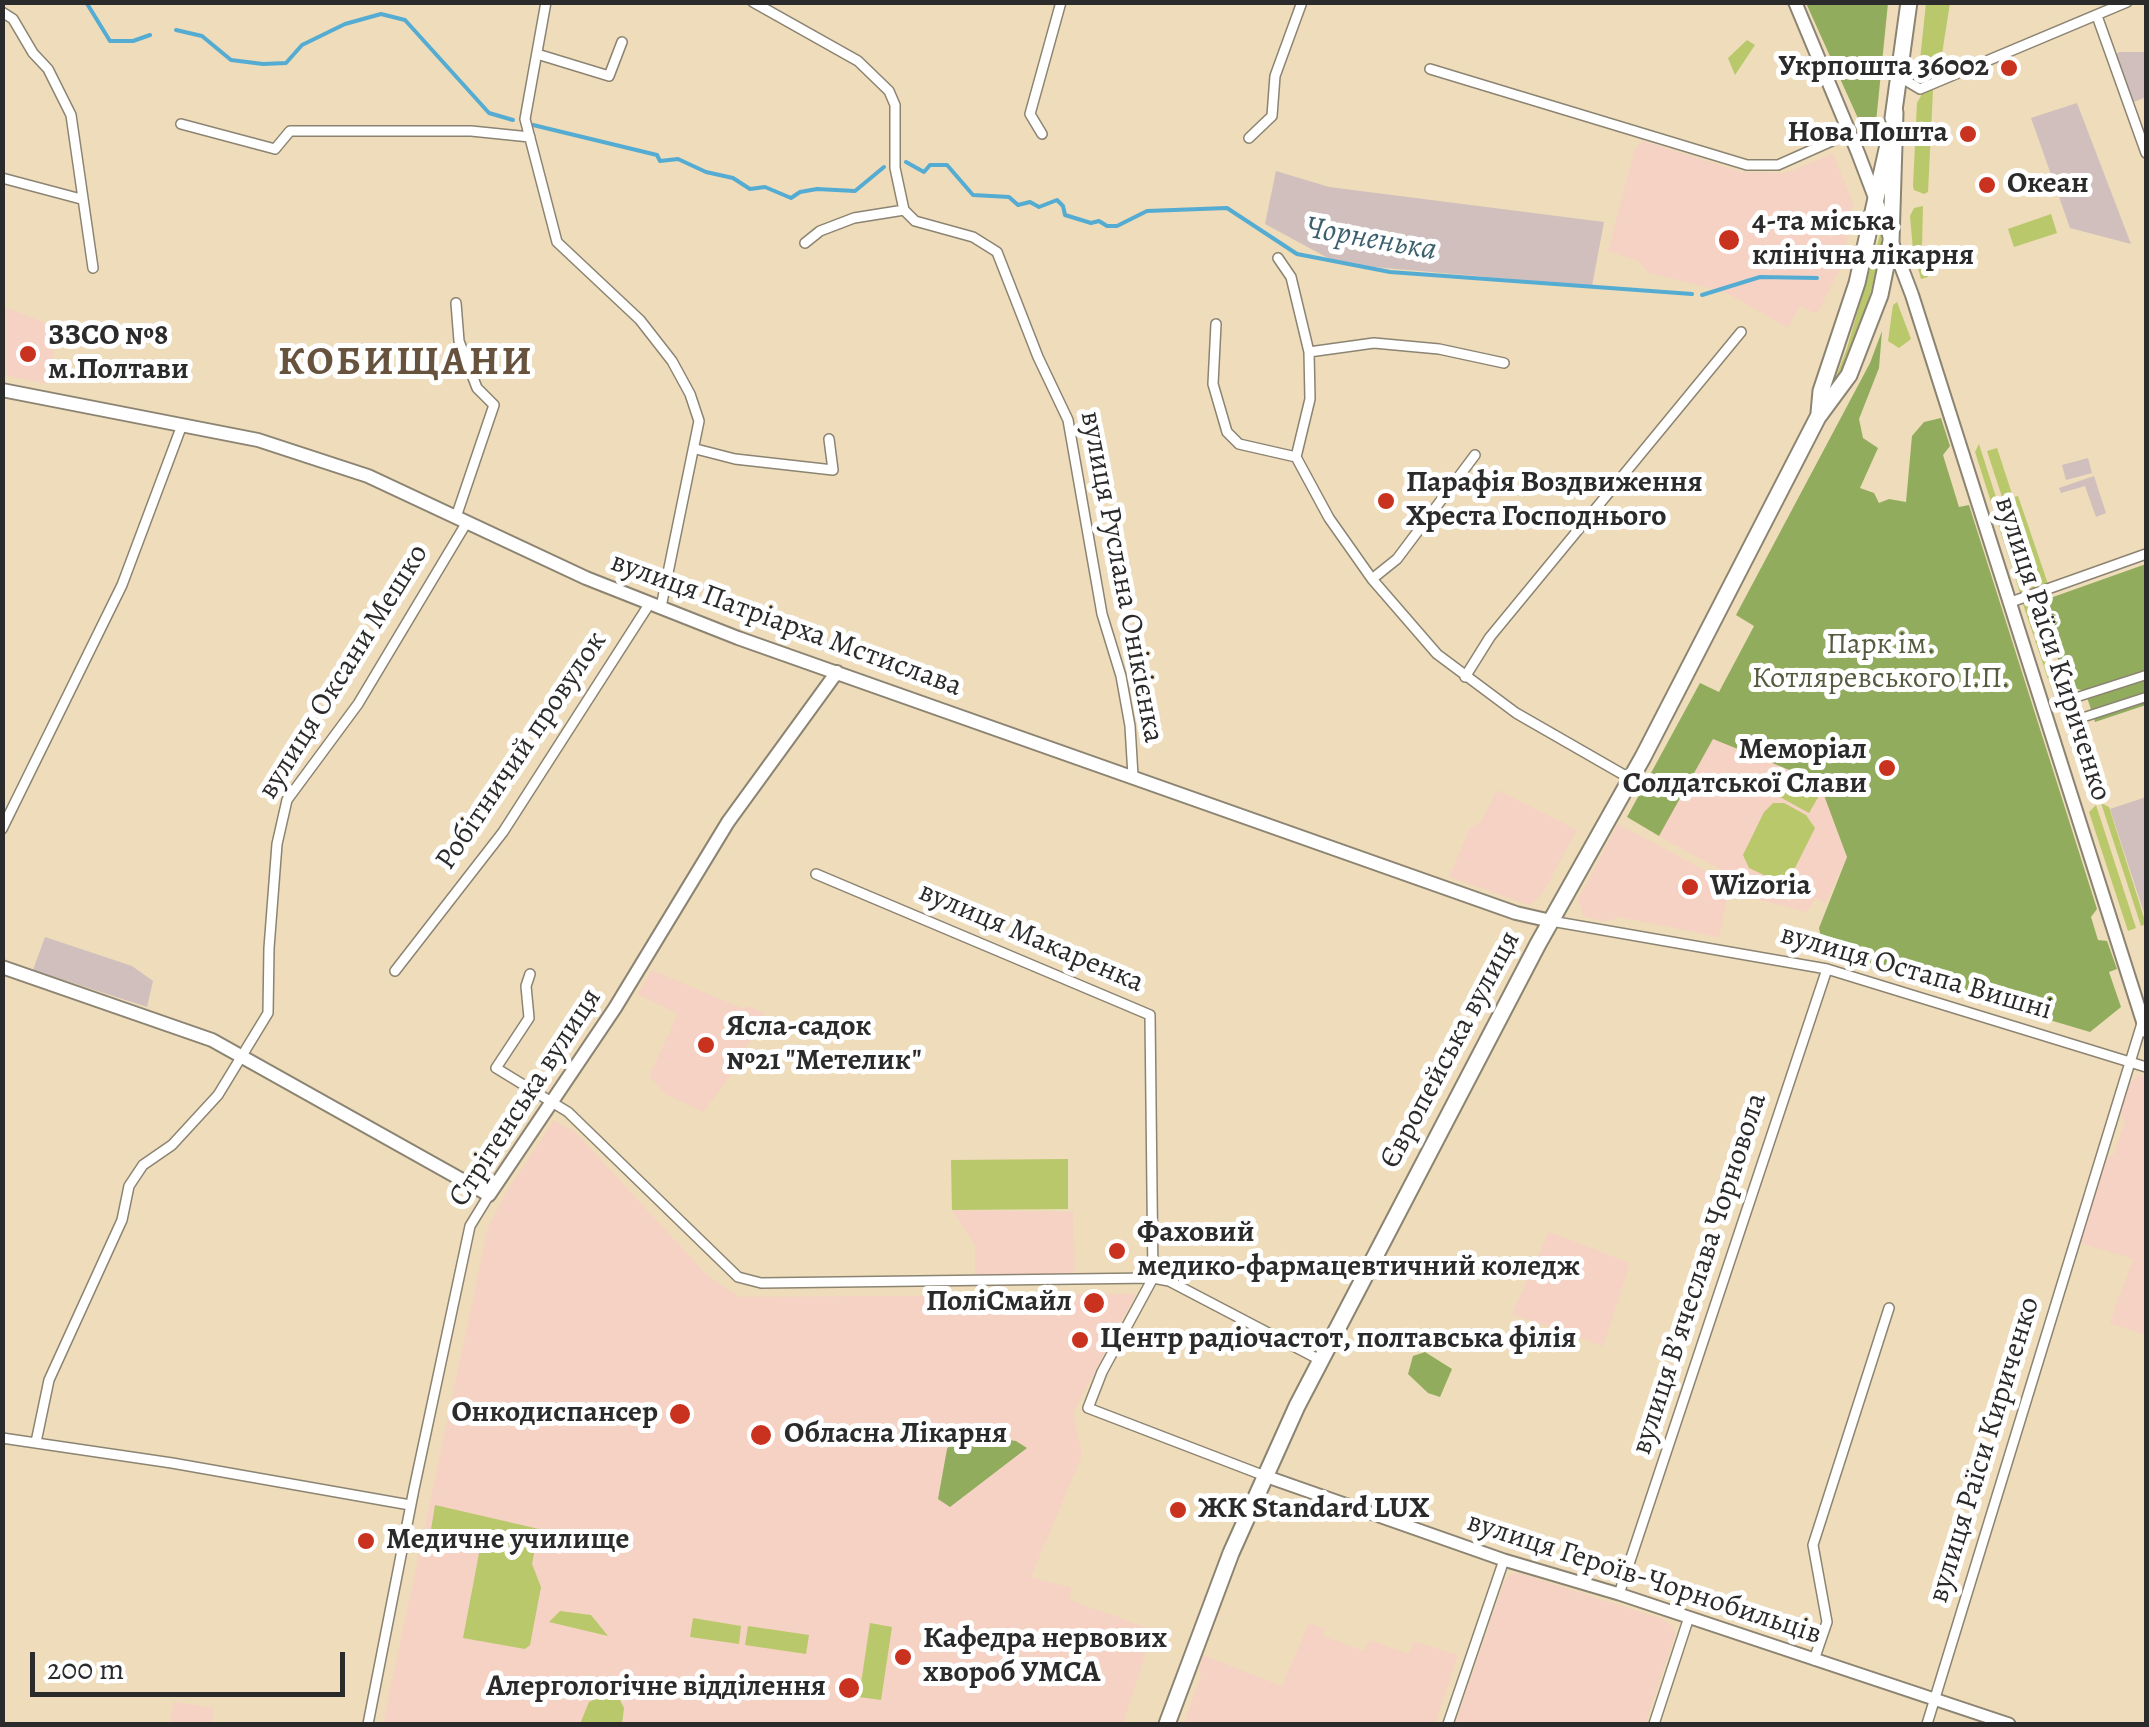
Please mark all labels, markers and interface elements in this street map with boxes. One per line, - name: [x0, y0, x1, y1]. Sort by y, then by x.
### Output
- place label: Укрпошта 36002: [1778, 50, 1989, 86]
- marker: Укрпошта 36002: [1998, 57, 2020, 79]
- place label: Нова Пошта: [1788, 116, 1948, 152]
- marker: Нова Пошта: [1957, 123, 1979, 145]
- place label: Океан: [2007, 167, 2089, 203]
- marker: Океан: [1976, 174, 1998, 196]
- place label: 4-та міська клінічна лікарня: [1752, 205, 1974, 276]
- water label: Чорненька: [1302, 210, 1440, 270]
- marker: 4-та міська клінічна лікарня: [1716, 227, 1742, 253]
- place label: ЗЗСО №8 м.Полтави: [48, 319, 189, 390]
- district label: КОБИЩАНИ: [278, 340, 534, 388]
- marker: ЗЗСО №8 м.Полтави: [17, 343, 39, 365]
- street label: вулиця Руслана Онікієнка: [1071, 408, 1171, 746]
- place label: Парафія Воздвиження Хреста Господнього: [1406, 466, 1703, 536]
- marker: Парафія Воздвиження Хреста Господнього: [1375, 490, 1397, 512]
- street label: вулиця Раїси Кириченко: [1986, 492, 2118, 806]
- street label: вулиця Оксани Мешко: [251, 538, 437, 806]
- street label: вулиця Патріарха Мстислава: [606, 545, 966, 705]
- street label: Робітничий провулок: [429, 625, 615, 877]
- park label: Парк ім. Котляревського І.П.: [1752, 628, 2010, 698]
- place label: Меморіал Солдатської Слави: [1623, 733, 1867, 804]
- marker: Меморіал Солдатської Слави: [1876, 757, 1898, 779]
- place label: Wizoria: [1710, 869, 1811, 905]
- street label: вулиця Макаренка: [913, 874, 1149, 1002]
- marker: Wizoria: [1679, 876, 1701, 898]
- street label: вулиця Остапа Вишні: [1776, 917, 2056, 1029]
- street label: Європейська вулиця: [1373, 925, 1529, 1175]
- street label: Стрітенська вулиця: [442, 982, 610, 1214]
- place label: Ясла-садок №21 "Метелик": [726, 1010, 922, 1080]
- marker: Ясла-садок №21 "Метелик": [695, 1034, 717, 1056]
- street label: вулиця Вʼячеслава Чорновола: [1624, 1089, 1776, 1459]
- place label: Фаховий медико-фармацевтичний коледж: [1137, 1216, 1580, 1286]
- marker: Фаховий медико-фармацевтичний коледж: [1106, 1240, 1128, 1262]
- place label: ПоліСмайл: [926, 1285, 1072, 1321]
- marker: ПоліСмайл: [1081, 1290, 1107, 1316]
- street label: вулиця Раїси Кириченко: [1921, 1293, 2049, 1607]
- place label: Центр радіочастот, полтавська філія: [1100, 1322, 1576, 1358]
- marker: Центр радіочастот, полтавська філія: [1069, 1329, 1091, 1351]
- place label: Онкодиспансер: [451, 1396, 658, 1432]
- marker: Онкодиспансер: [667, 1401, 693, 1427]
- place label: Обласна Лікарня: [784, 1417, 1007, 1453]
- marker: Обласна Лікарня: [748, 1422, 774, 1448]
- place label: ЖК Standard LUX: [1198, 1492, 1429, 1528]
- marker: ЖК Standard LUX: [1167, 1499, 1189, 1521]
- street label: вулиця Героїв-Чорнобильців: [1462, 1505, 1826, 1653]
- place label: Медичне училище: [386, 1523, 629, 1559]
- marker: Медичне училище: [355, 1530, 377, 1552]
- place label: Кафедра нервових хвороб УМСА: [923, 1622, 1167, 1692]
- scale bar: [35, 1632, 350, 1694]
- marker: Кафедра нервових хвороб УМСА: [892, 1646, 914, 1668]
- text: 200 m: [47, 1649, 124, 1689]
- place label: Алергологічне відділення: [486, 1670, 826, 1706]
- marker: Алергологічне відділення: [836, 1675, 862, 1701]

